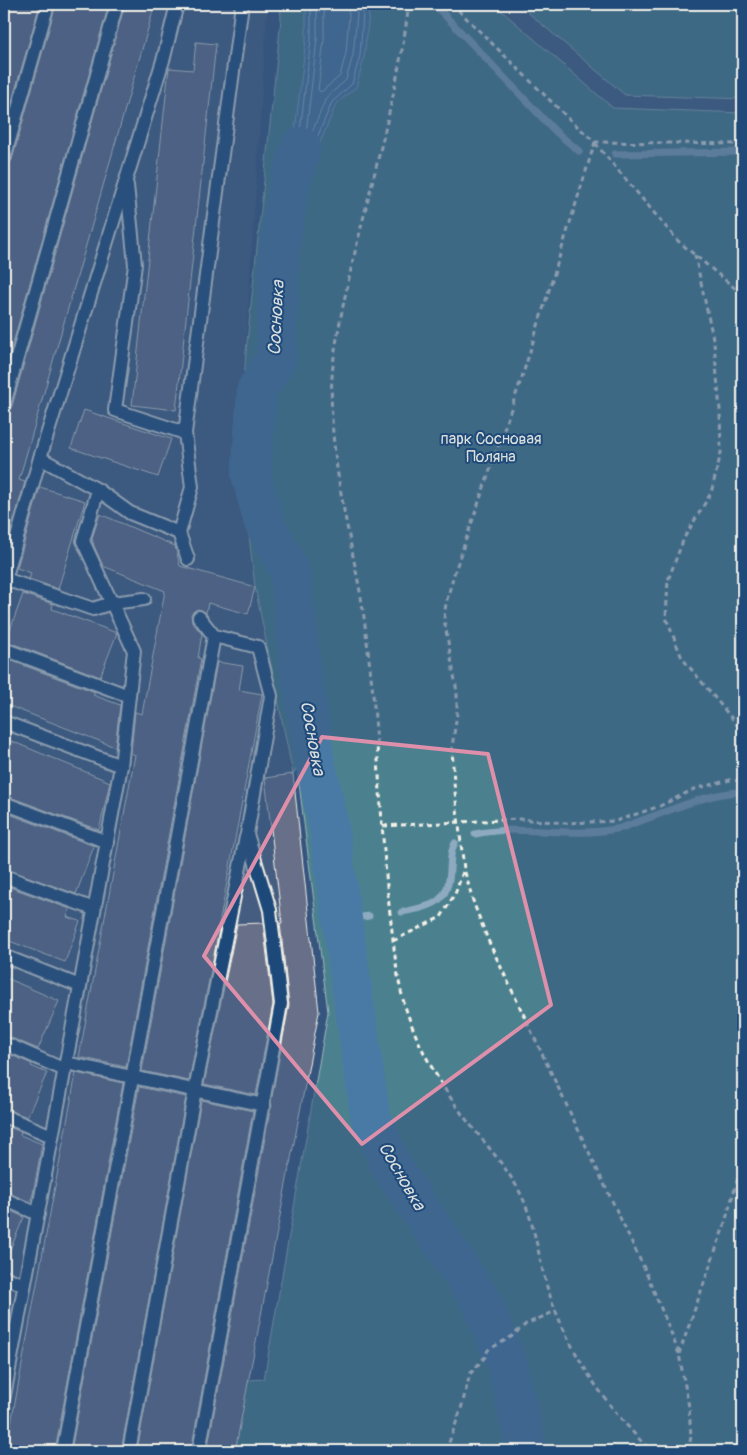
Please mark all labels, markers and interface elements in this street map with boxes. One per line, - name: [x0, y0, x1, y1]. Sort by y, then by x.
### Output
- water label: Сосновка: [263, 278, 290, 356]
- park label: парк Сосновая Поляна: [441, 429, 541, 467]
- water label: Сосновка: [295, 699, 331, 779]
- water label: Сосновка: [373, 1138, 431, 1216]

